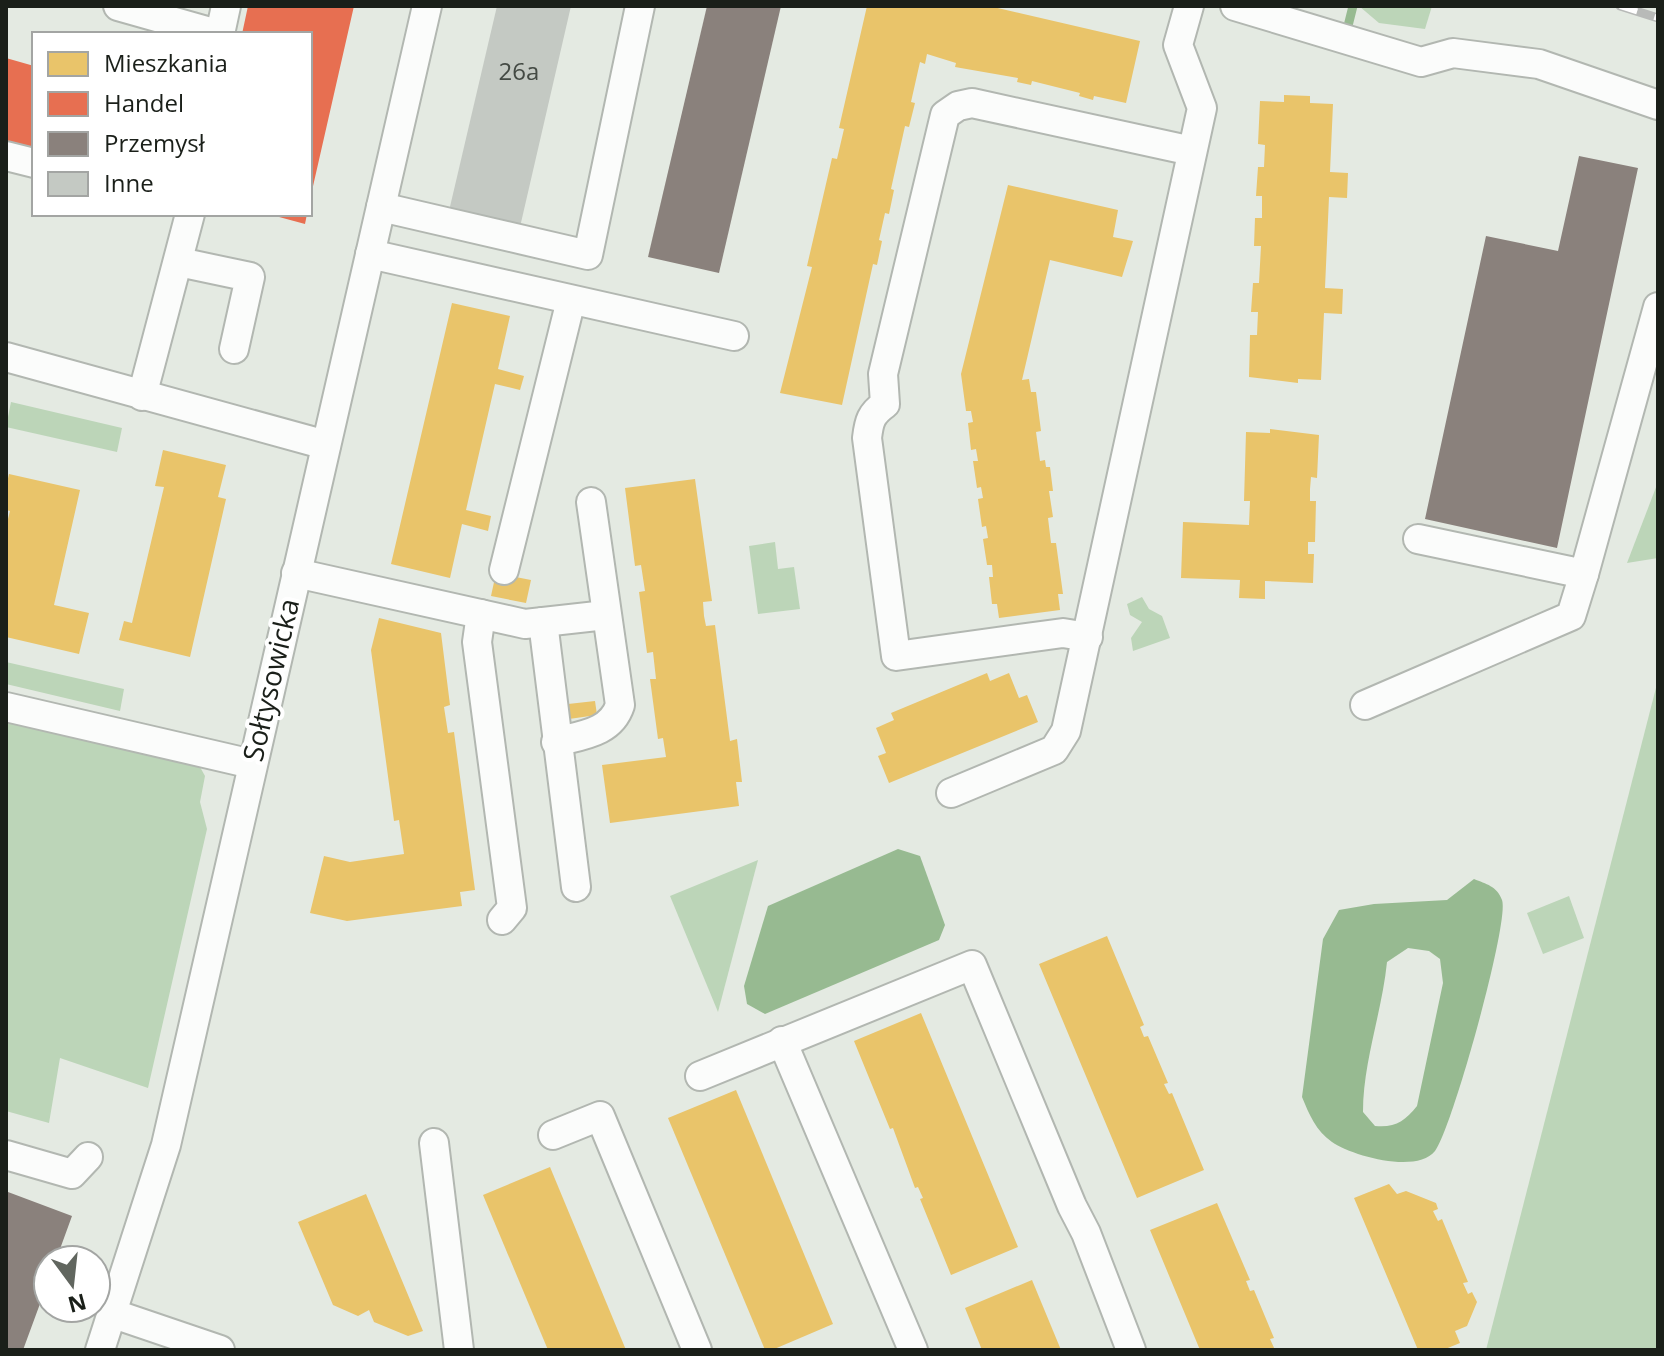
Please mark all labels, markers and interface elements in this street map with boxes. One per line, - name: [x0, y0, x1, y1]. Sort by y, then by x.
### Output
- legend: [32, 32, 312, 216]
- text: Mieszkania: [104, 46, 228, 79]
- house number: 26a: [499, 54, 539, 87]
- text: Handel: [104, 86, 184, 119]
- text: Przemysł: [104, 126, 206, 159]
- text: Inne: [104, 166, 154, 199]
- street label: Sołtysowicka: [233, 595, 307, 765]
- north arrow: [32, 1244, 112, 1324]
- text: N: [65, 1287, 90, 1321]

